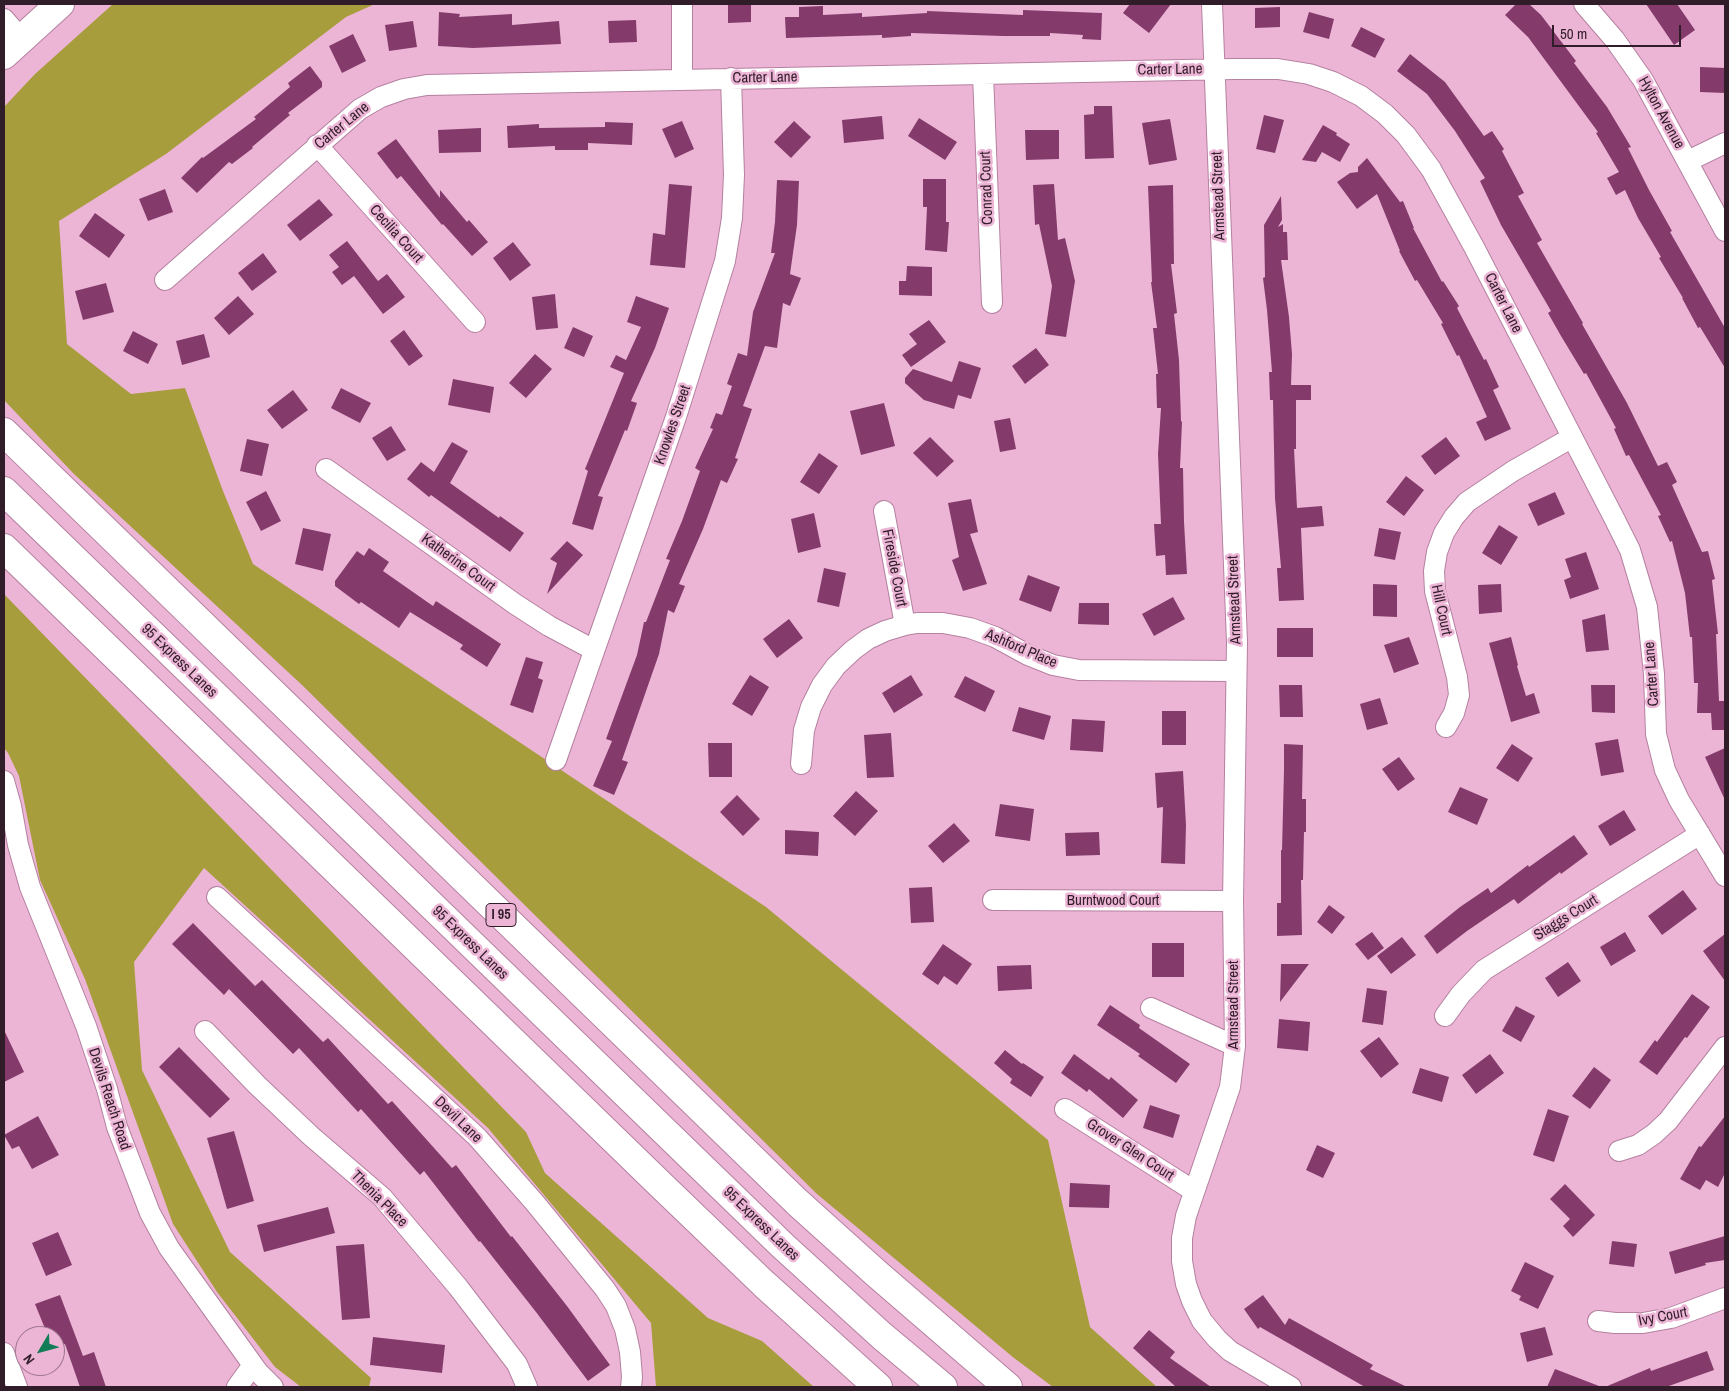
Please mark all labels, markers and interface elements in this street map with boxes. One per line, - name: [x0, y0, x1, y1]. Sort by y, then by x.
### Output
- scale bar: [1554, 15, 1683, 47]
- text: 50 m: [1560, 23, 1587, 44]
- street label: Carter Lane: [1137, 60, 1203, 80]
- street label: Carter Lane: [732, 68, 798, 88]
- street label: Hylton Avenue: [1634, 74, 1688, 152]
- street label: Carter Lane: [311, 99, 373, 153]
- street label: Conrad Court: [977, 151, 997, 225]
- street label: Armstead Street: [1208, 151, 1230, 241]
- street label: Cecilia Court: [365, 201, 427, 267]
- street label: Carter Lane: [1480, 270, 1526, 336]
- street label: Knowles Street: [651, 383, 695, 467]
- street label: Fireside Court: [878, 528, 910, 608]
- street label: Katherine Court: [418, 530, 498, 596]
- street label: Armstead Street: [1224, 555, 1246, 645]
- street label: Hill Court: [1427, 583, 1455, 637]
- street label: 95 Express Lanes: [137, 620, 221, 702]
- street label: Ashford Place: [982, 626, 1060, 672]
- street label: Carter Lane: [1641, 641, 1663, 707]
- street label: Staggs Court: [1531, 891, 1601, 945]
- street label: Burntwood Court: [1067, 892, 1159, 910]
- street label: 95 Express Lanes: [428, 902, 512, 984]
- road number: I 95: [486, 904, 516, 926]
- street label: Armstead Street: [1225, 961, 1243, 1049]
- street label: Devils Reach Road: [84, 1046, 134, 1152]
- street label: Devil Lane: [431, 1093, 485, 1147]
- street label: Grover Glen Court: [1083, 1115, 1177, 1185]
- street label: Thenia Place: [347, 1167, 411, 1231]
- street label: 95 Express Lanes: [719, 1183, 803, 1265]
- street label: Ivy Court: [1637, 1303, 1689, 1331]
- north arrow: [15, 1326, 65, 1376]
- text: N: [19, 1351, 39, 1368]

